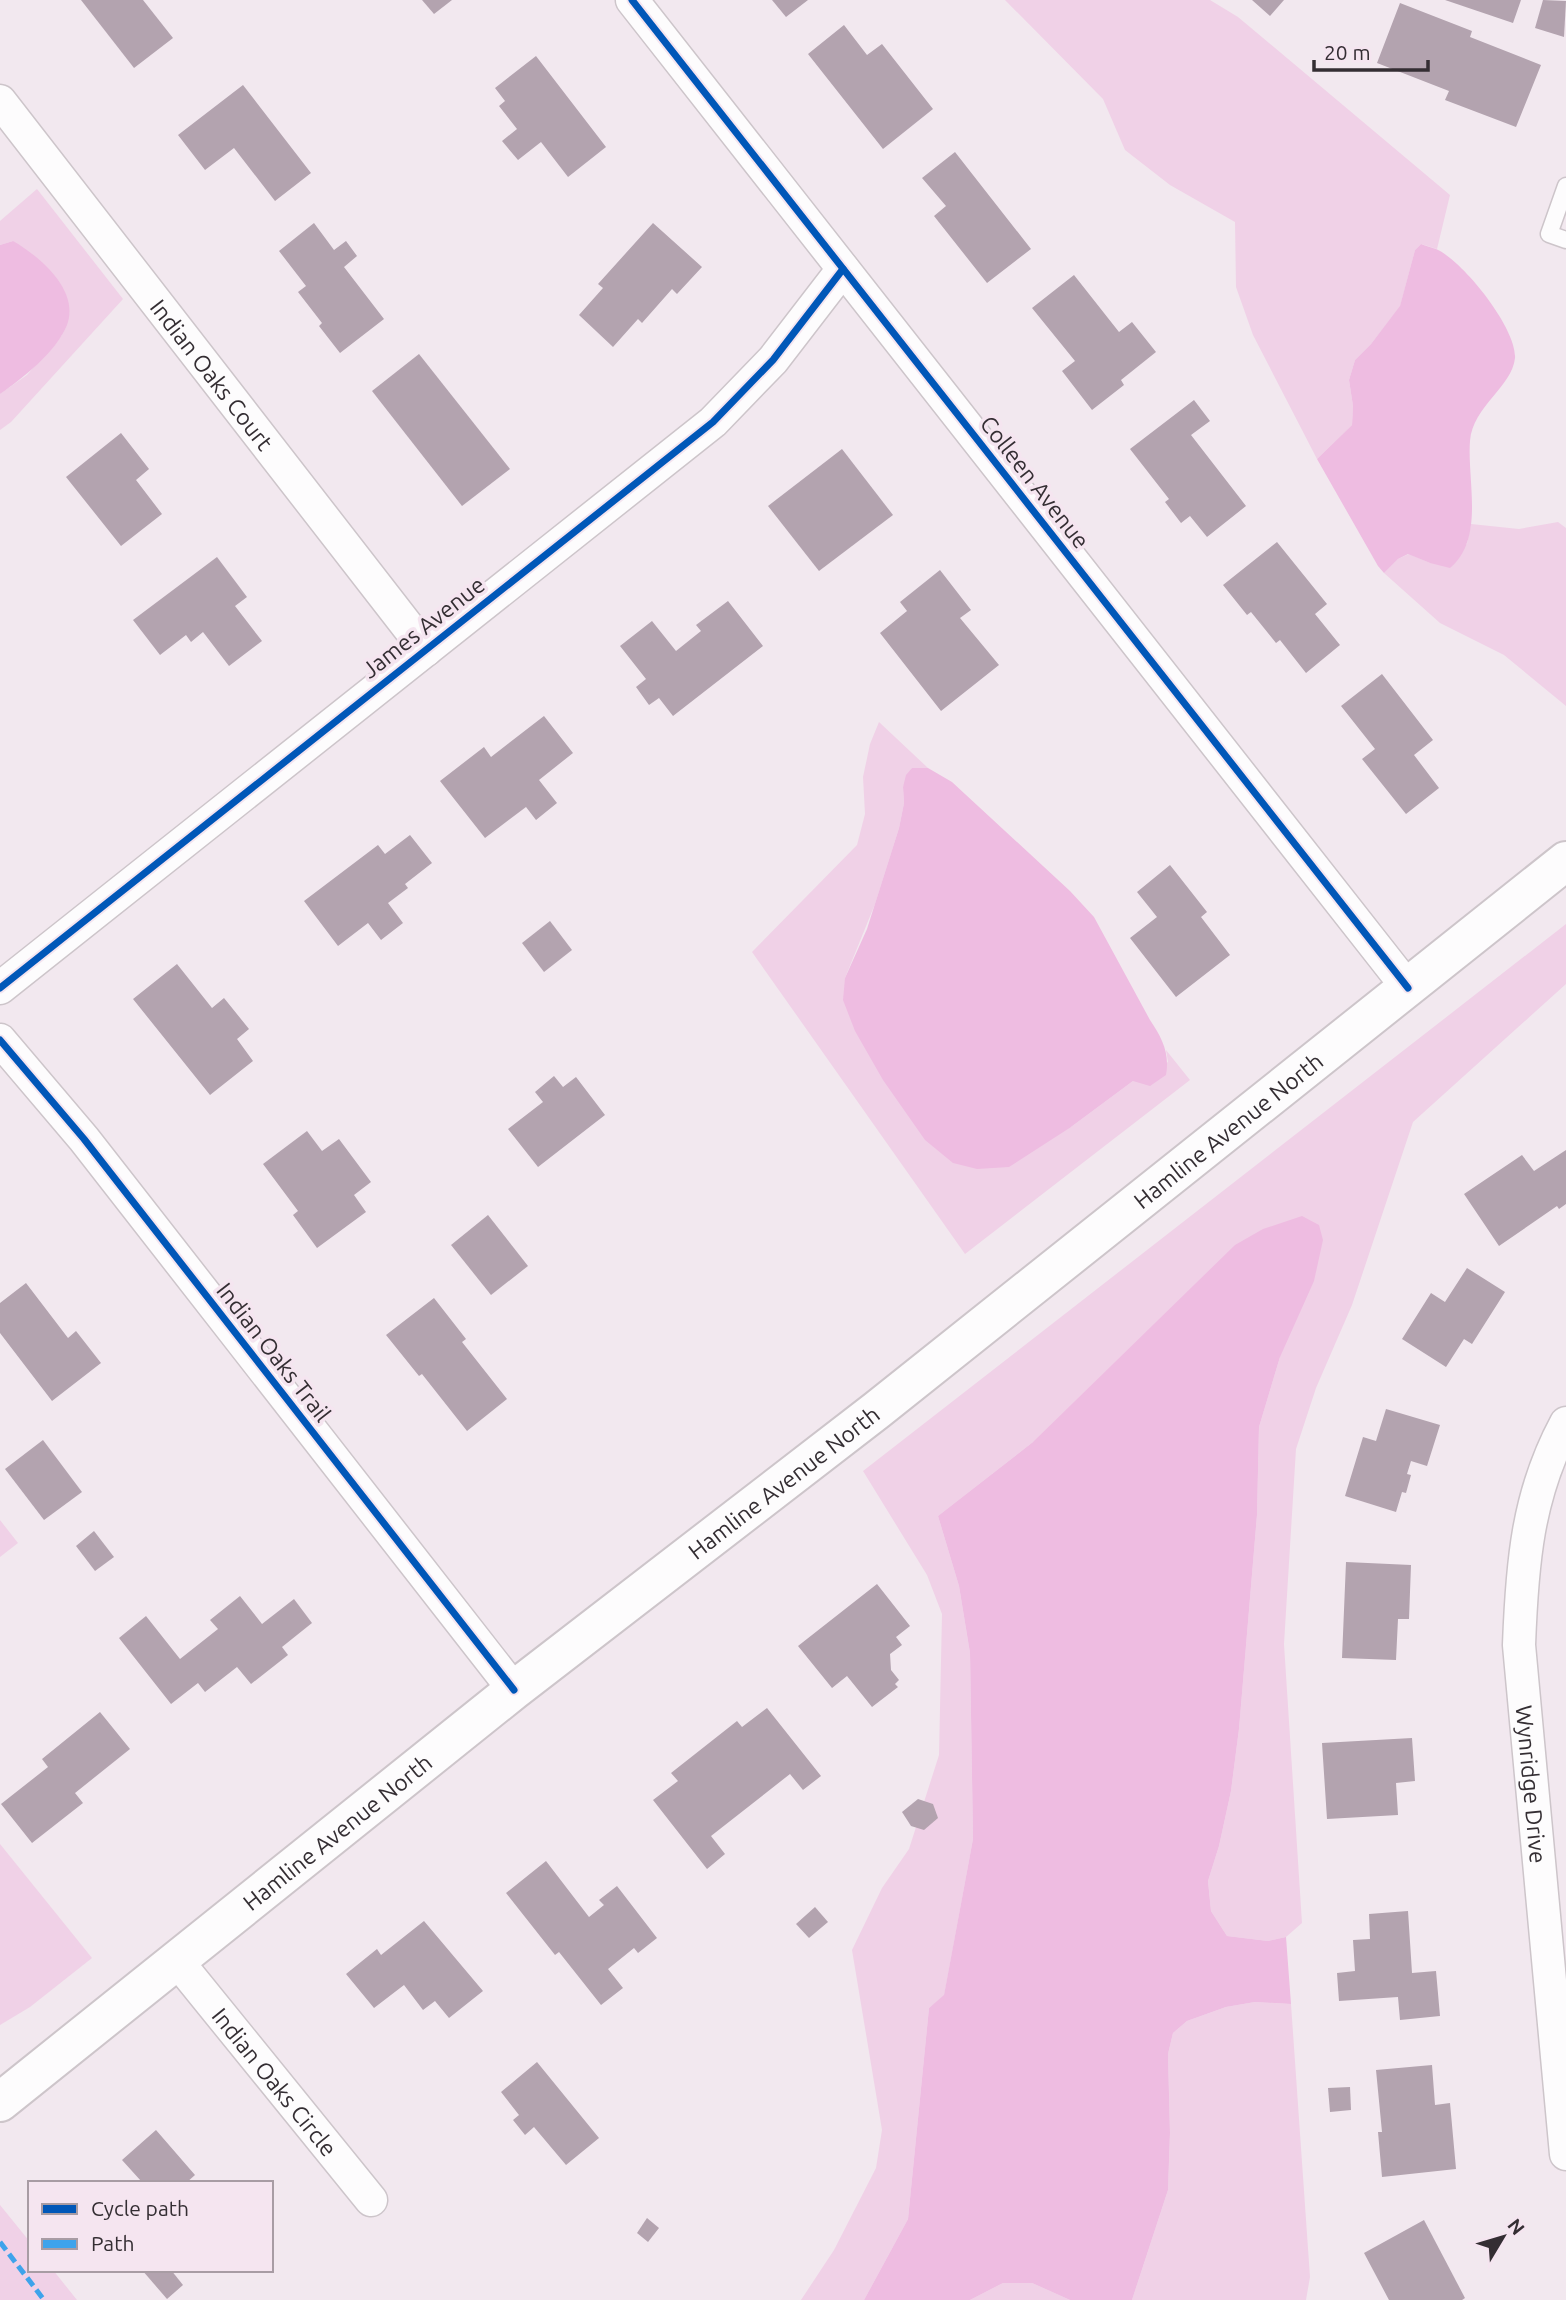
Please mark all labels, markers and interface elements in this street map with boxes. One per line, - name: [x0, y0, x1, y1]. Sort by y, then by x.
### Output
- scale bar: [1314, 28, 1428, 72]
- text: 20 m: [1324, 40, 1371, 64]
- street label: Indian Oaks Court: [146, 294, 278, 454]
- street label: Colleen Avenue: [976, 411, 1094, 553]
- street label: James Avenue: [357, 571, 489, 683]
- street label: Hamline Avenue North: [1129, 1048, 1327, 1213]
- street label: Indian Oaks Trail: [212, 1278, 336, 1426]
- street label: Hamline Avenue North: [683, 1401, 884, 1564]
- street label: Wynridge Drive: [1512, 1704, 1552, 1865]
- street label: Hamline Avenue North: [238, 1749, 436, 1915]
- street label: Indian Oaks Circle: [208, 2003, 342, 2160]
- legend: [28, 2181, 273, 2272]
- text: Cycle path: [91, 2196, 189, 2220]
- north arrow: [1468, 2202, 1538, 2272]
- text: N: [1503, 2214, 1529, 2239]
- text: Path: [91, 2231, 134, 2255]

